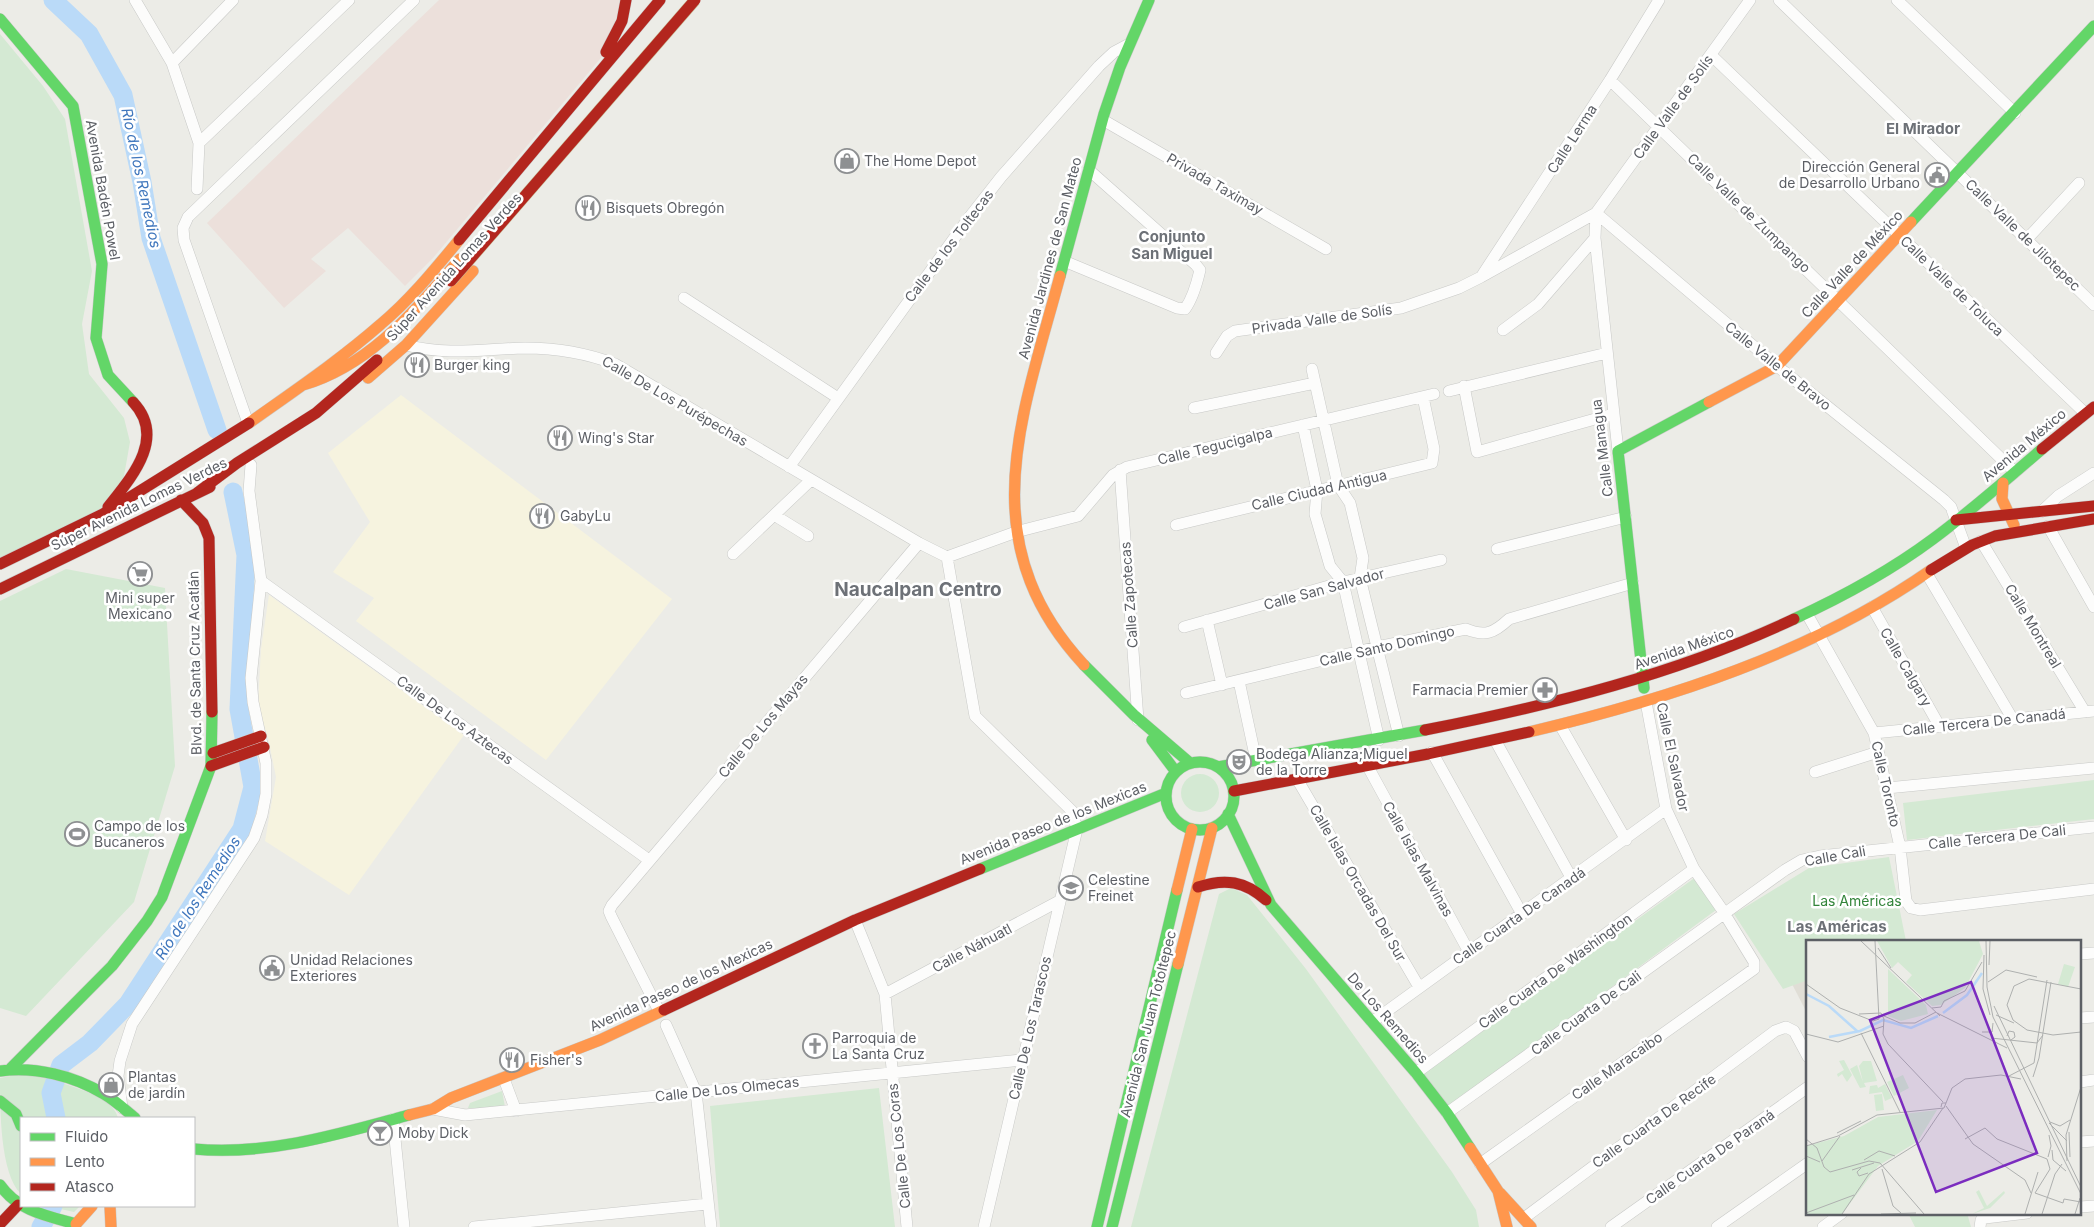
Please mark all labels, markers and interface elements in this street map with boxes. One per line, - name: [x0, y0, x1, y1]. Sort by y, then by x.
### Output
- street label: Calle Valle de Solís: [1629, 51, 1716, 162]
- street label: Calle Lerma: [1543, 101, 1600, 176]
- water label: Río de los Remedios: [117, 106, 166, 250]
- street label: Avenida Badén Powel: [83, 118, 124, 261]
- district label: El Mirador: [1886, 119, 1960, 138]
- shop icon: The Home Depot: [834, 148, 860, 174]
- street label: Privada Taximay: [1164, 149, 1267, 218]
- street label: Calle Valle de Zumpango: [1684, 149, 1814, 276]
- place label: The Home Depot: [864, 152, 977, 169]
- street label: Avenida Jardines de San Mateo: [1014, 155, 1085, 361]
- place label: Dirección General de Desarrollo Urbano: [1779, 158, 1920, 191]
- public building icon: Dirección General de Desarrollo Urbano: [1924, 162, 1950, 188]
- street label: Calle Valle de Jilotepec: [1962, 175, 2085, 294]
- street label: Calle de los Toltecas: [901, 186, 997, 305]
- street label: Súper Avenida Lomas Verdes: [382, 189, 525, 344]
- restaurant icon: Bisquets Obregón: [575, 195, 601, 221]
- place label: Bisquets Obregón: [606, 199, 724, 216]
- street label: Calle Valle de México: [1797, 206, 1906, 321]
- district label: Conjunto San Miguel: [1131, 227, 1213, 263]
- street label: Calle Valle de Toluca: [1897, 232, 2008, 339]
- street label: Privada Valle de Solís: [1251, 300, 1393, 337]
- street label: Calle Valle de Bravo: [1722, 318, 1835, 414]
- restaurant icon: Burger king: [404, 352, 430, 378]
- street label: Calle De Los Purépechas: [599, 352, 751, 449]
- place label: Burger king: [434, 356, 510, 373]
- street label: Calle Managua: [1587, 398, 1616, 498]
- street label: Avenida México: [1978, 405, 2069, 485]
- street label: Calle Tegucigalpa: [1156, 423, 1274, 468]
- restaurant icon: Wing's Star: [547, 425, 573, 451]
- place label: Wing's Star: [578, 429, 654, 446]
- street label: Súper Avenida Lomas Verdes: [48, 453, 230, 554]
- street label: Calle Ciudad Antigua: [1250, 466, 1388, 513]
- restaurant icon: GabyLu: [529, 503, 555, 529]
- place label: GabyLu: [560, 507, 611, 524]
- street label: Calle Zapotecas: [1116, 541, 1141, 649]
- supermarket icon: Mini super Mexicano: [127, 561, 153, 587]
- street label: Calle San Salvador: [1262, 564, 1386, 613]
- street label: Blvd. de Santa Cruz Acatlán: [184, 571, 205, 755]
- district label: Naucalpan Centro: [834, 578, 1002, 601]
- street label: Calle Montreal: [2002, 580, 2065, 671]
- place label: Mini super Mexicano: [105, 589, 175, 622]
- street label: Calle Santo Domingo: [1318, 622, 1456, 669]
- street label: Avenida México: [1632, 622, 1736, 673]
- street label: Calle Calgary: [1877, 624, 1936, 709]
- street label: Calle De Los Mayas: [714, 670, 811, 781]
- street label: Calle De Los Aztecas: [394, 672, 517, 768]
- pharmacy icon: Farmacia Premier: [1532, 677, 1558, 703]
- place label: Farmacia Premier: [1412, 681, 1528, 698]
- street label: Calle El Salvador: [1654, 701, 1693, 813]
- street label: Calle Tercera De Canadá: [1901, 704, 2066, 739]
- street label: Calle Toronto: [1868, 739, 1905, 829]
- place label: Bodega Alianza;Miguel de la Torre: [1256, 745, 1408, 778]
- theatre icon: Bodega Alianza;Miguel de la Torre: [1226, 749, 1252, 775]
- street label: Avenida Paseo de los Mexicas: [957, 777, 1149, 868]
- street label: Calle Islas Malvinas: [1380, 798, 1457, 919]
- street label: Calle Islas Orcadas Del Sur: [1306, 801, 1410, 964]
- place label: Campo de los Bucaneros: [94, 817, 185, 850]
- sports icon: Campo de los Bucaneros: [64, 821, 90, 847]
- street label: Calle Tercera De Cali: [1927, 821, 2067, 852]
- water label: Río de los Remedios: [151, 833, 245, 963]
- street label: Calle Cali: [1803, 842, 1867, 869]
- street label: Calle Cuarta De Canadá: [1449, 863, 1588, 968]
- place label: Celestine Freinet: [1088, 871, 1150, 904]
- school or university icon: Celestine Freinet: [1058, 875, 1084, 901]
- park label: Las Américas: [1812, 892, 1902, 909]
- street label: Calle Cuarta De Washington: [1475, 909, 1635, 1032]
- district label: Las Américas: [1787, 917, 1887, 936]
- street label: Calle Náhuatl: [929, 919, 1015, 976]
- street label: Avenida San Juan Totoltepec: [1116, 929, 1179, 1119]
- street label: Avenida Paseo de los Mexicas: [587, 935, 775, 1034]
- inset map: [1806, 940, 2082, 1214]
- place label: Unidad Relaciones Exteriores: [290, 951, 413, 984]
- street label: Calle De Los Tarascos: [1005, 954, 1054, 1101]
- public building icon: Unidad Relaciones Exteriores: [259, 955, 285, 981]
- street label: Calle Cuarta De Cali: [1527, 967, 1644, 1058]
- street label: De Los Remedios: [1344, 969, 1433, 1067]
- street label: Calle Maracaibo: [1568, 1028, 1665, 1103]
- place label: Parroquia de La Santa Cruz: [832, 1029, 925, 1062]
- church icon: Parroquia de La Santa Cruz: [802, 1033, 828, 1059]
- restaurant icon: Fisher's: [499, 1047, 525, 1073]
- place label: Fisher's: [530, 1051, 582, 1068]
- place label: Plantas de jardín: [128, 1068, 185, 1101]
- street label: Calle Cuarta De Recife: [1589, 1070, 1719, 1171]
- shop icon: Plantas de jardín: [98, 1072, 124, 1098]
- street label: Calle De Los Olmecas: [654, 1072, 800, 1105]
- street label: Calle De Los Coras: [883, 1083, 914, 1210]
- street label: Calle Cuarta De Paraná: [1642, 1106, 1777, 1208]
- legend: [20, 1117, 195, 1207]
- bar icon: Moby Dick: [367, 1120, 393, 1146]
- place label: Moby Dick: [398, 1124, 469, 1141]
- text: Fluido: [65, 1127, 108, 1146]
- text: Lento: [65, 1152, 105, 1171]
- text: Atasco: [65, 1177, 114, 1196]

